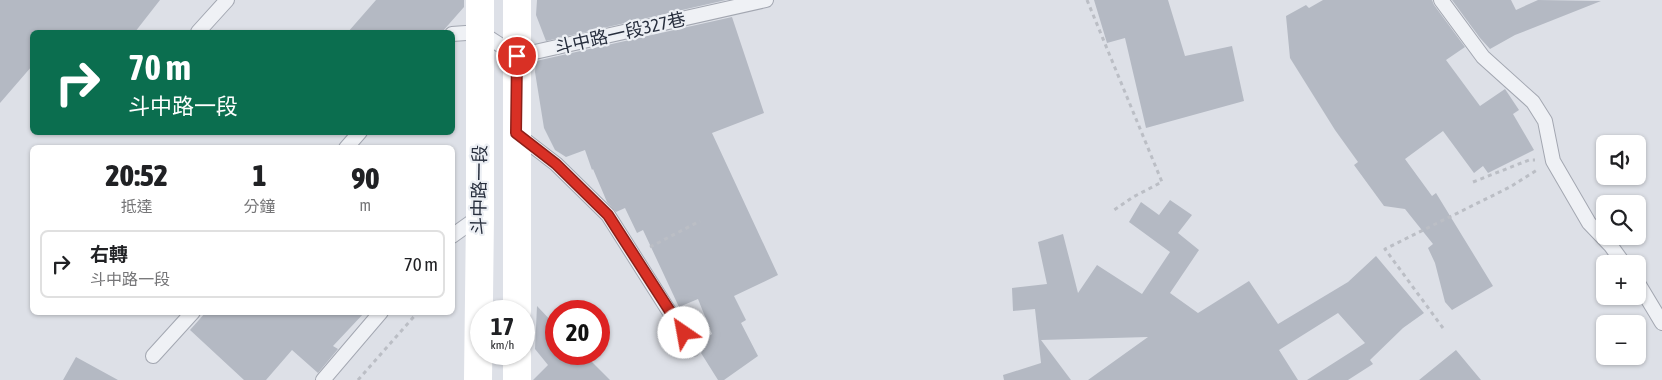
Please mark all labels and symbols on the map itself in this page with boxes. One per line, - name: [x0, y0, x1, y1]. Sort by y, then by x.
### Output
- street label: 斗中路一段327巷: [553, 8, 687, 58]
- pin: [496, 35, 538, 77]
- street label: 斗中路一段: [468, 145, 490, 235]
- speed limit sign: 20: [545, 300, 610, 365]
- position arrow: [657, 306, 709, 358]

